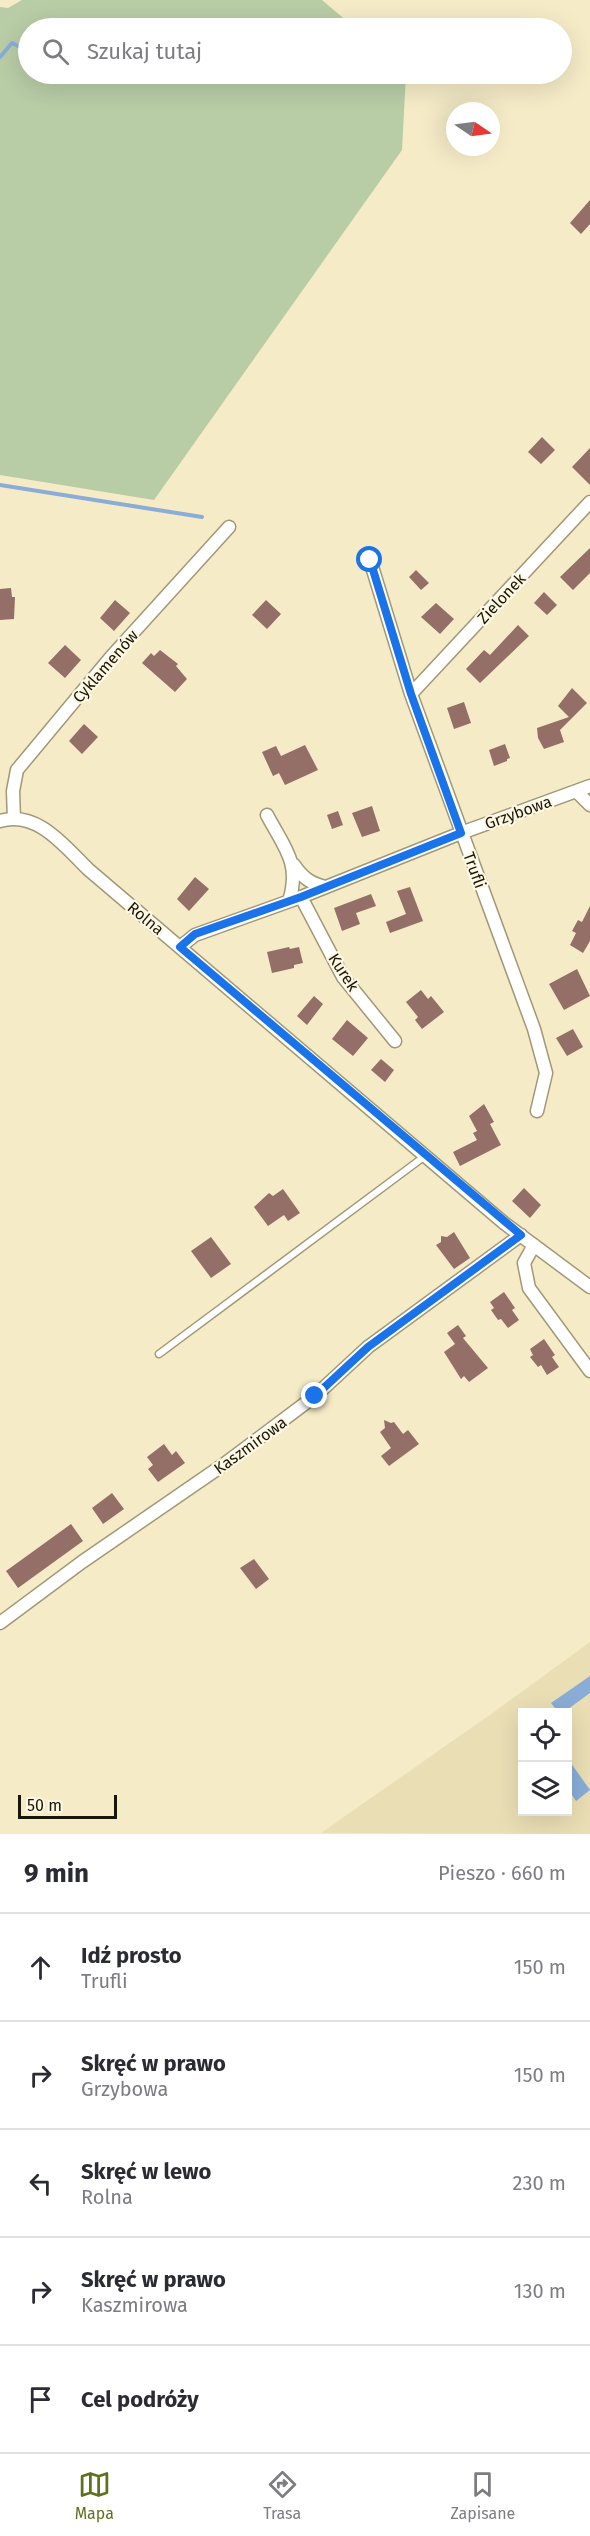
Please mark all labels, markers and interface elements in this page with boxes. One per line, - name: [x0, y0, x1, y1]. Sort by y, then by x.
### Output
- search box: [18, 18, 572, 84]
- icon: search: [39, 35, 72, 68]
- text: Szukaj tutaj: [87, 38, 202, 65]
- north arrow: [446, 102, 500, 156]
- route start: [356, 546, 382, 572]
- street label: Zielonek: [473, 569, 530, 627]
- street label: Cyklamenów: [69, 626, 142, 707]
- street label: Grzybowa: [482, 792, 554, 833]
- street label: Trufli: [459, 849, 490, 891]
- street label: Rolna: [124, 898, 168, 939]
- street label: Kurek: [324, 950, 363, 995]
- route end: [301, 1382, 327, 1408]
- street label: Kaszmirowa: [210, 1413, 290, 1478]
- map controls: [518, 1708, 572, 1816]
- button: locate: [518, 1708, 572, 1762]
- button: layers: [518, 1762, 572, 1816]
- scale bar: [18, 1792, 117, 1820]
- text: 50 m: [27, 1796, 62, 1815]
- text: 9 min: [24, 1858, 89, 1889]
- text: Pieszo · 660 m: [438, 1861, 566, 1885]
- text: Idź prosto: [81, 1942, 182, 1969]
- icon: ahead: [24, 1951, 57, 1984]
- text: 150 m: [514, 1955, 566, 1979]
- text: Trufli: [81, 1969, 128, 1993]
- text: Skręć w prawo: [81, 2050, 226, 2077]
- icon: right: [24, 2059, 57, 2092]
- text: 150 m: [514, 2063, 566, 2087]
- text: Grzybowa: [81, 2077, 168, 2101]
- text: Skręć w lewo: [81, 2158, 211, 2185]
- icon: left: [24, 2167, 57, 2200]
- text: 230 m: [513, 2171, 566, 2195]
- text: Rolna: [81, 2185, 133, 2209]
- text: Skręć w prawo: [81, 2266, 226, 2293]
- icon: right: [24, 2275, 57, 2308]
- text: 130 m: [514, 2279, 566, 2303]
- text: Kaszmirowa: [81, 2293, 188, 2317]
- icon: arrive: [24, 2383, 57, 2416]
- text: Cel podróży: [81, 2386, 199, 2413]
- tab: Mapa: [75, 2468, 114, 2523]
- tab: Trasa: [263, 2468, 301, 2523]
- tab: Zapisane: [450, 2468, 515, 2523]

